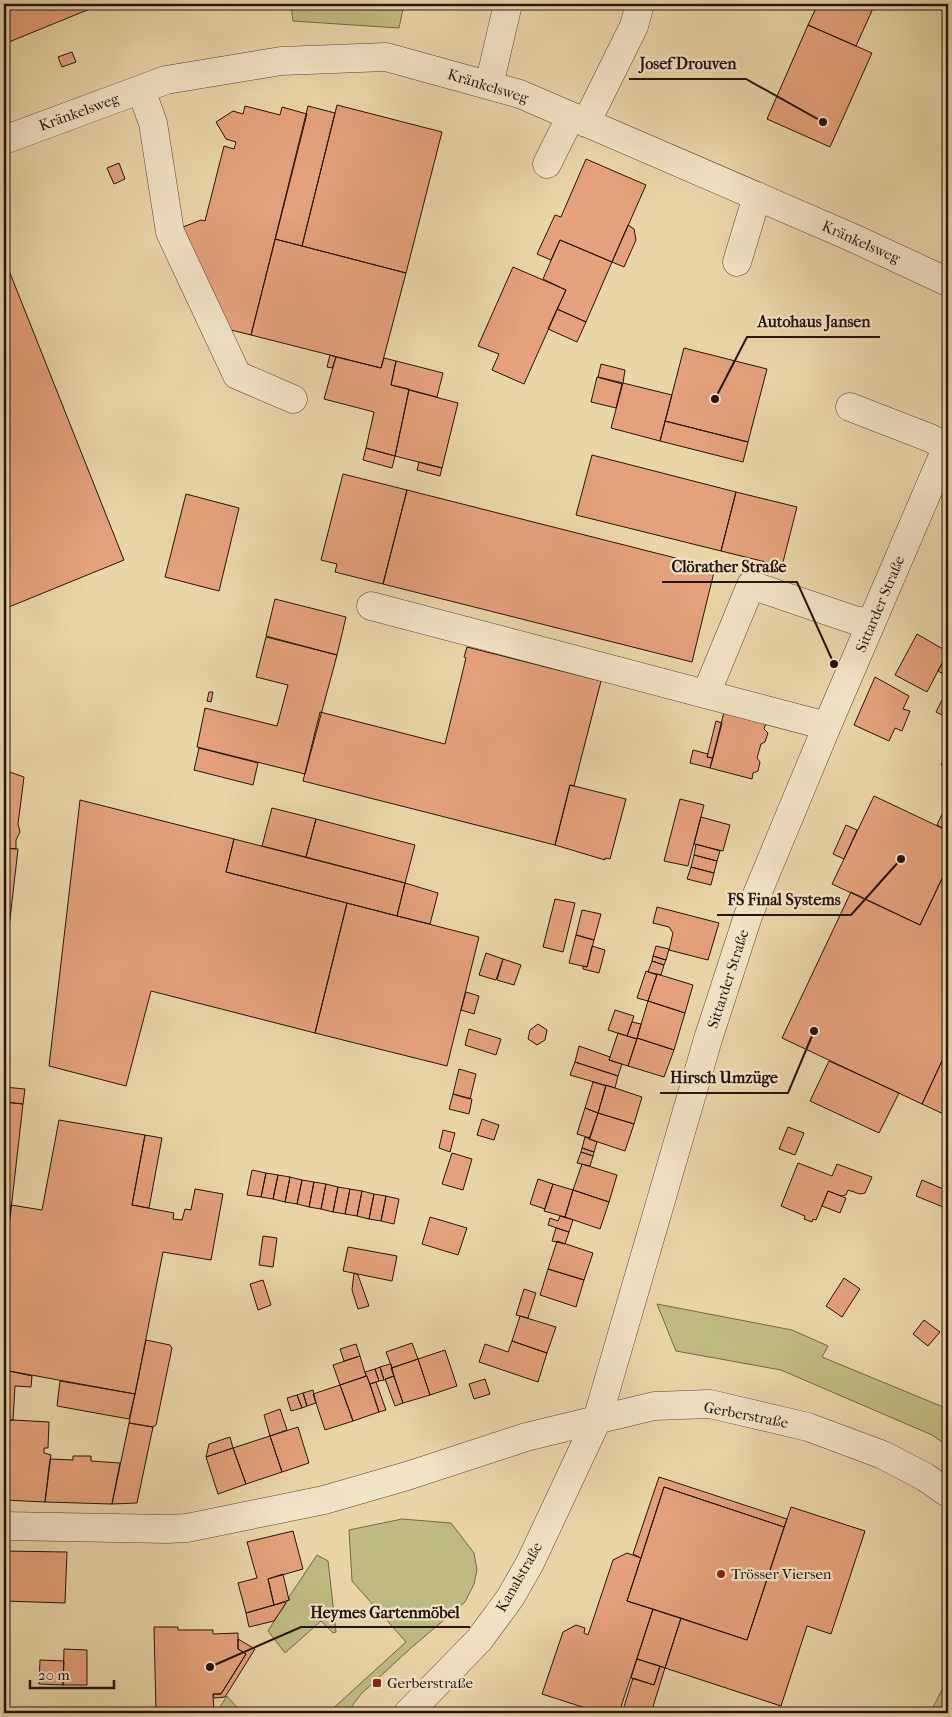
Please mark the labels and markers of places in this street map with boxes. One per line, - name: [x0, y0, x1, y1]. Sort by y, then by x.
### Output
- callout: Josef Drouven: [629, 48, 746, 79]
- callout: Autohaus Jansen: [747, 306, 880, 337]
- callout: Clörather Straße: [662, 551, 797, 582]
- callout: FS Final Systems: [717, 884, 851, 915]
- callout: Hirsch Umzüge: [660, 1062, 788, 1093]
- place label: Trösser Viersen: [731, 1565, 832, 1583]
- marker: Trösser Viersen: [715, 1568, 727, 1580]
- callout: Heymes Gartenmöbel: [301, 1596, 470, 1627]
- place label: Gerberstraße: [387, 1674, 474, 1692]
- marker: Gerberstraße: [371, 1677, 383, 1689]

